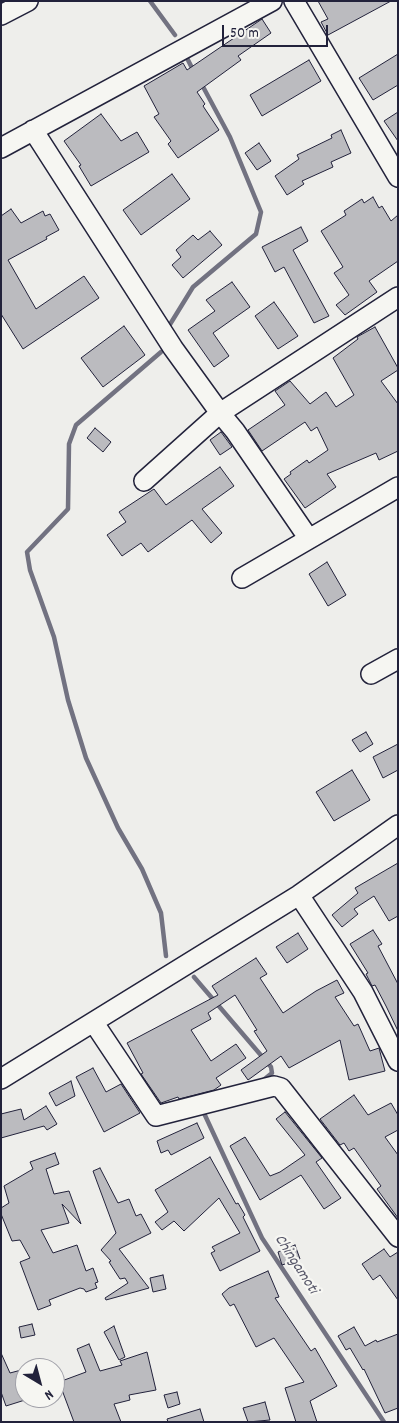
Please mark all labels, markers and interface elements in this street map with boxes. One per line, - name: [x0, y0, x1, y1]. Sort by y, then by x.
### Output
- scale bar: [224, 15, 330, 47]
- text: 50 m: [230, 23, 259, 45]
- water label: Chingamoti: [269, 1232, 321, 1298]
- north arrow: [15, 1358, 65, 1408]
- text: N: [40, 1384, 57, 1404]

